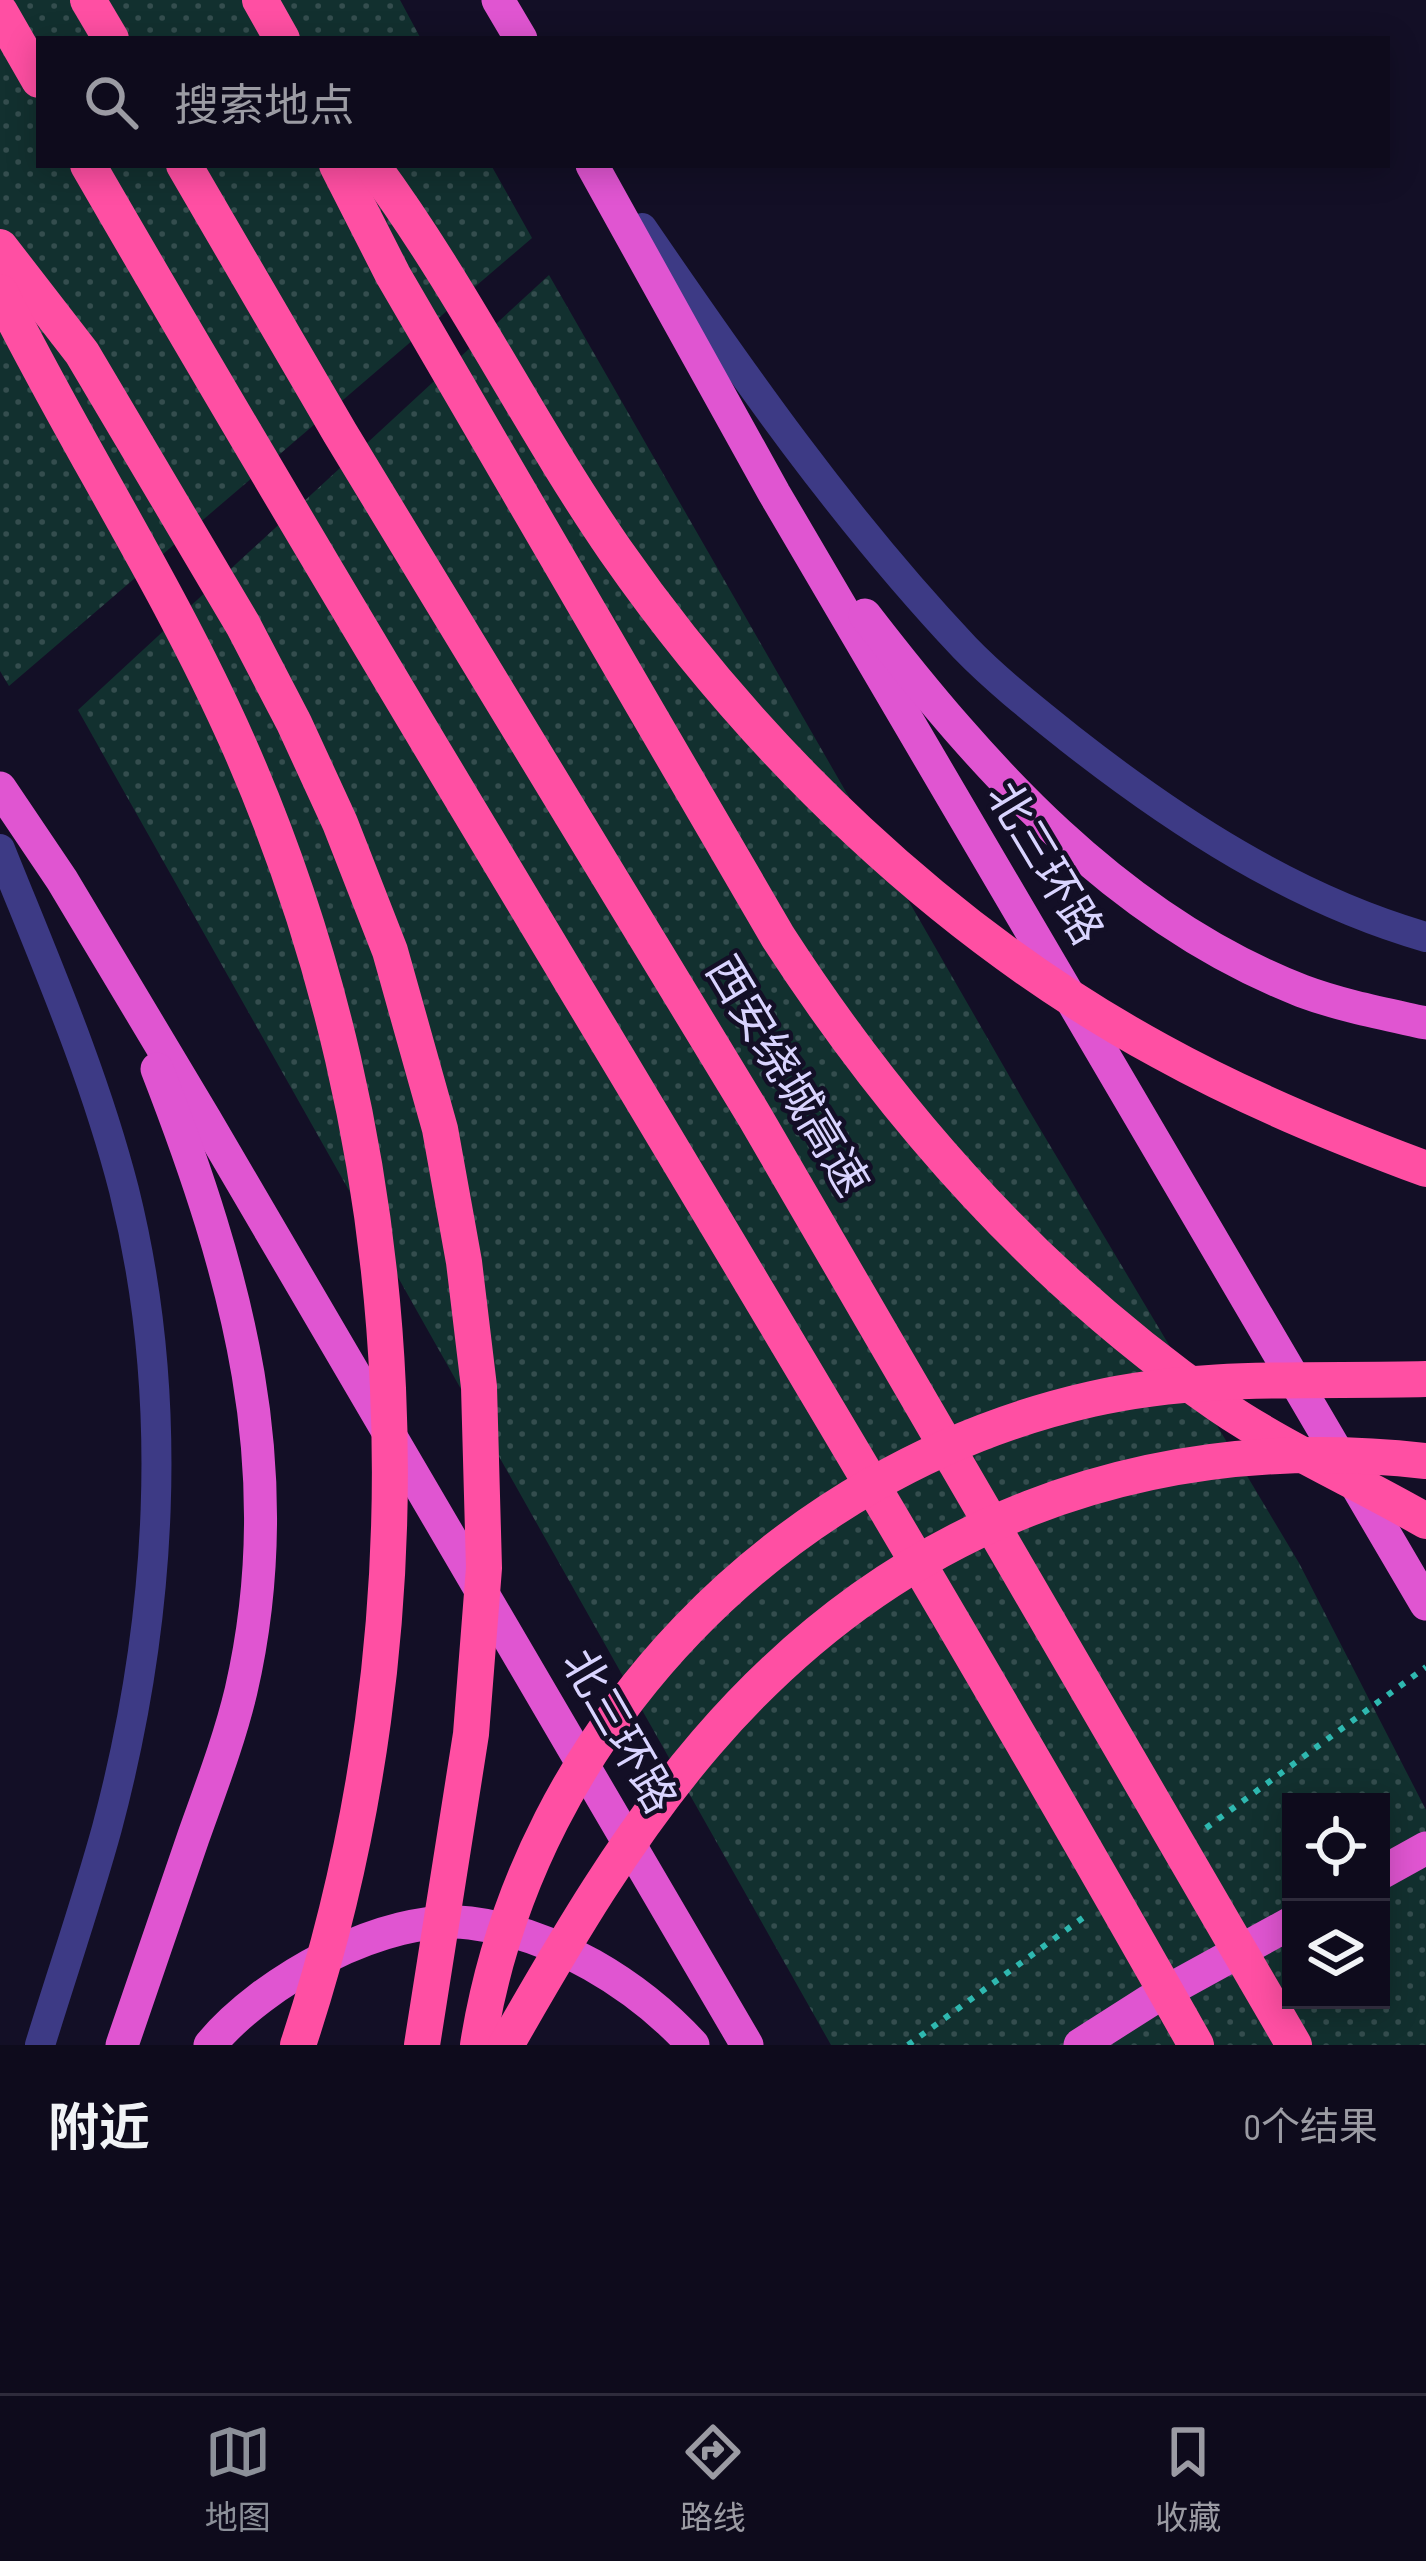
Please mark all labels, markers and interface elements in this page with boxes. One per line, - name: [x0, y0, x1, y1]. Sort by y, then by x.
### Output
- search box: [36, 36, 1390, 168]
- icon: search: [78, 69, 144, 135]
- text: 搜索地点: [174, 80, 354, 135]
- street label: 北三环路: [974, 773, 1114, 955]
- street label: 西安绕城高速: [693, 947, 879, 1207]
- street label: 北三环路: [549, 1640, 687, 1824]
- map controls: [1282, 1793, 1390, 2009]
- button: locate: [1282, 1793, 1390, 1901]
- button: layers: [1282, 1901, 1390, 2009]
- text: 附近: [48, 2099, 150, 2160]
- text: 0个结果: [1244, 2105, 1378, 2152]
- tab: 地图: [205, 2419, 271, 2539]
- tab: 路线: [680, 2419, 746, 2539]
- tab: 收藏: [1155, 2419, 1221, 2539]

